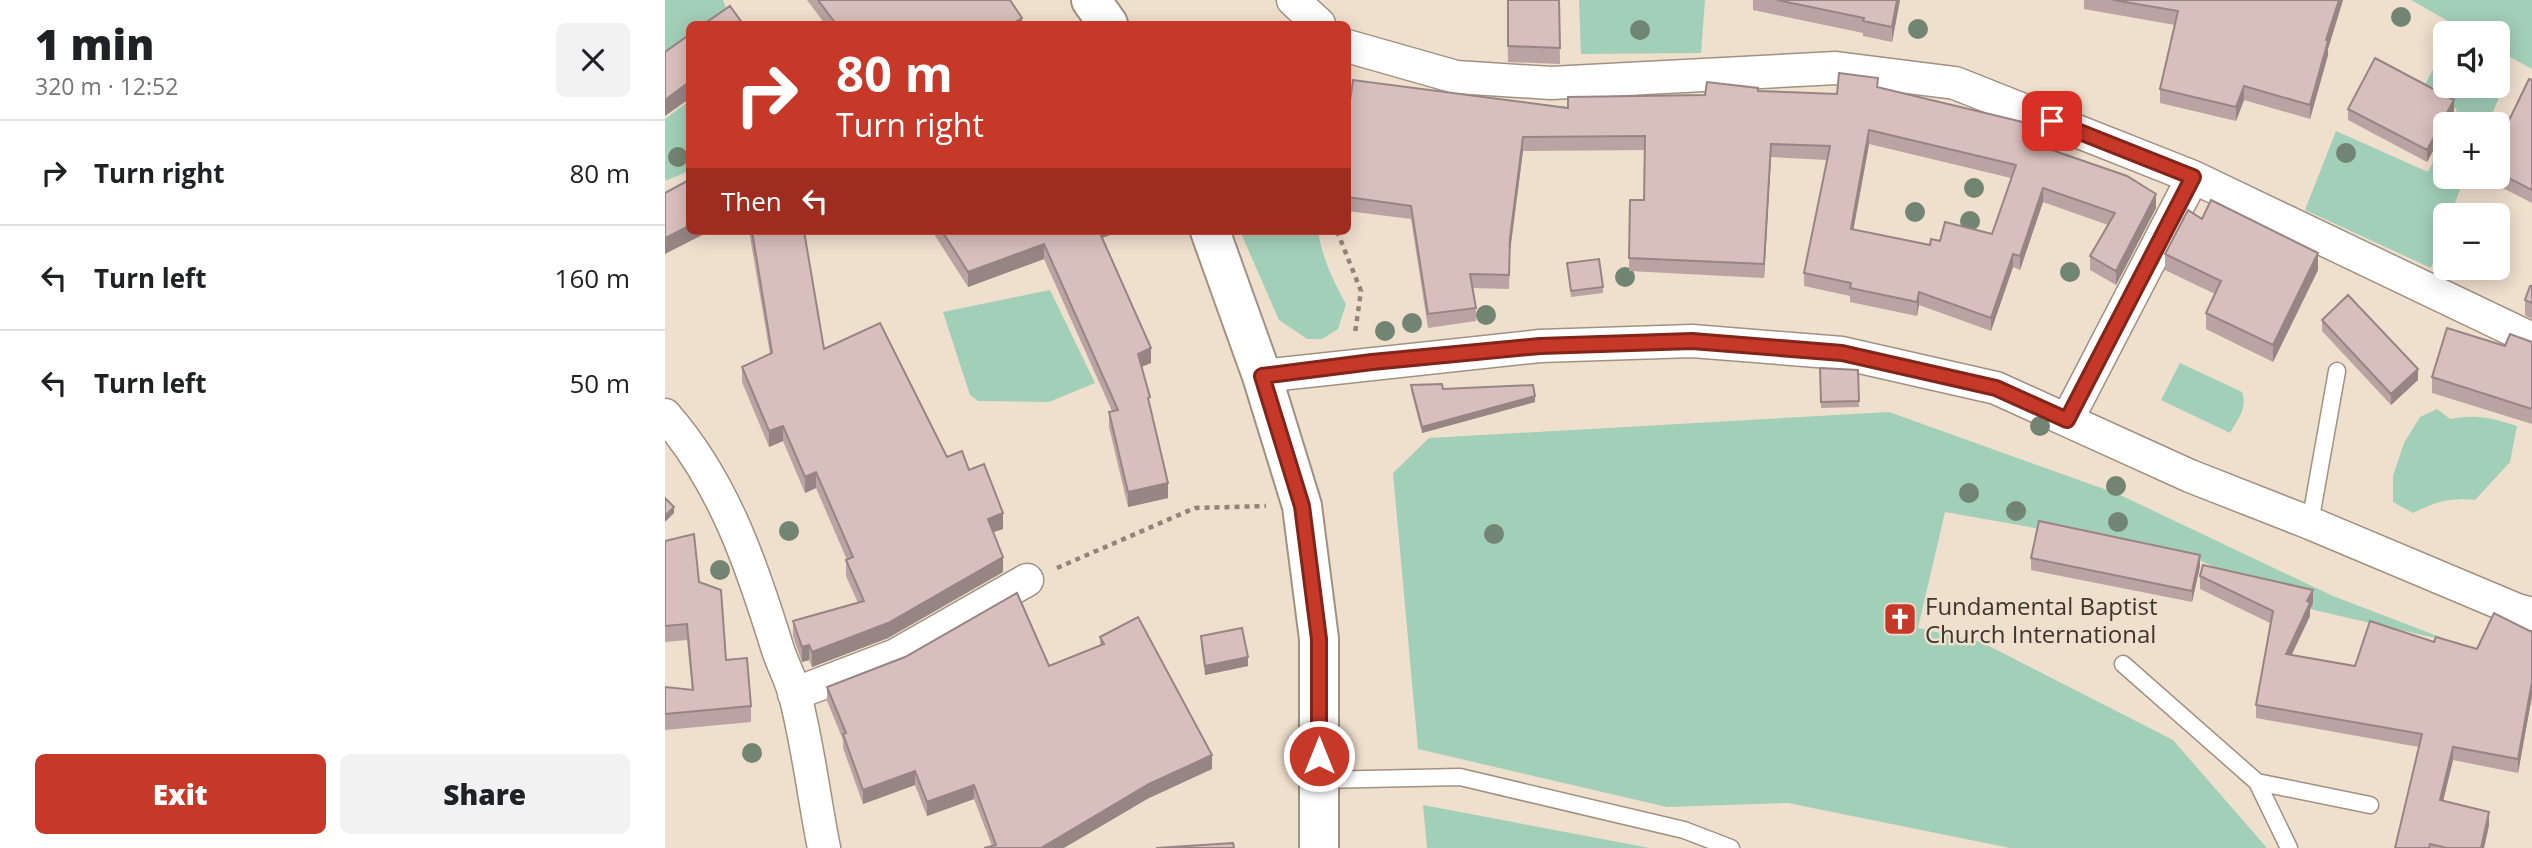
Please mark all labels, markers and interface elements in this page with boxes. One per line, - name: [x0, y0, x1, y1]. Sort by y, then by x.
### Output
- text: 1 min: [35, 15, 154, 72]
- map controls: [2433, 21, 2510, 280]
- button: sound: [2433, 21, 2510, 98]
- button: close: [556, 23, 630, 97]
- text: 80 m: [836, 40, 953, 106]
- icon: right: [721, 49, 812, 140]
- text: 320 m · 12:52: [35, 70, 178, 102]
- pin: [2022, 91, 2082, 151]
- icon: arrive: [2033, 102, 2071, 140]
- text: Turn right: [836, 103, 984, 146]
- button: +: [2433, 112, 2510, 189]
- icon: right: [35, 154, 73, 192]
- text: Turn right: [94, 155, 225, 191]
- text: 80 m: [569, 155, 630, 191]
- icon: left: [796, 182, 834, 220]
- text: Then: [721, 183, 782, 219]
- button: −: [2433, 203, 2510, 280]
- icon: left: [35, 259, 73, 297]
- text: Turn left: [94, 260, 206, 296]
- text: 160 m: [555, 260, 630, 296]
- icon: left: [35, 364, 73, 402]
- text: Turn left: [94, 365, 206, 401]
- text: 50 m: [569, 365, 630, 401]
- place label: Fundamental Baptist Church International: [1925, 589, 2158, 650]
- church icon: Fundamental Baptist Church International: [1881, 600, 1919, 638]
- position arrow: [1282, 719, 1356, 793]
- button: Exit: [35, 754, 326, 834]
- button: Share: [340, 754, 630, 834]

